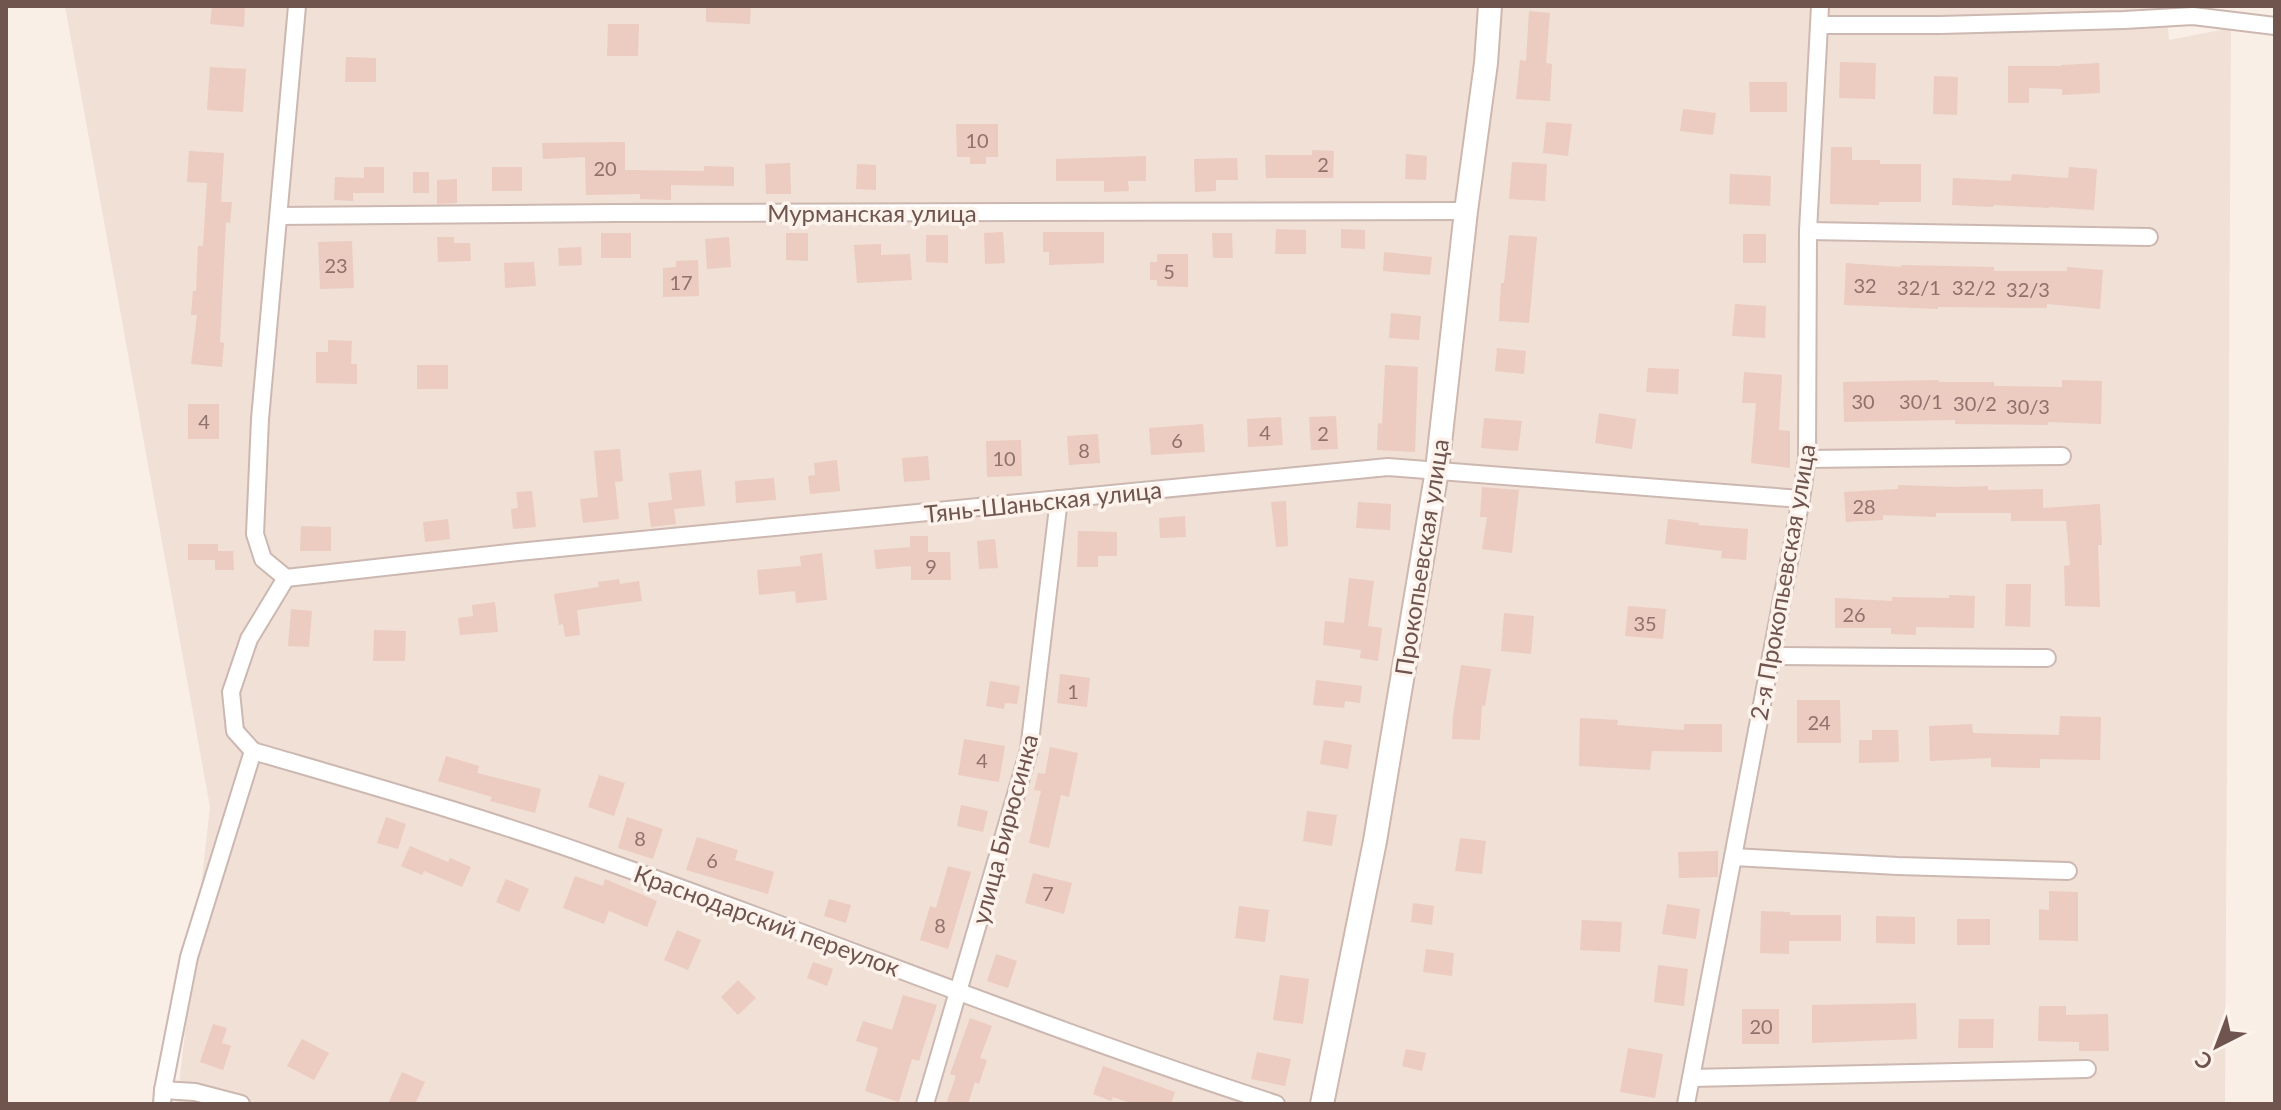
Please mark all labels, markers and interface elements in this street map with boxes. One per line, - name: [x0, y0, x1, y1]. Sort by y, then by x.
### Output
- house number: 10: [965, 128, 989, 152]
- house number: 2: [1317, 152, 1329, 176]
- house number: 20: [593, 156, 617, 180]
- street label: Мурманская улица: [767, 198, 977, 227]
- house number: 23: [324, 253, 348, 277]
- house number: 5: [1163, 259, 1175, 283]
- house number: 17: [669, 270, 693, 294]
- house number: 32: [1853, 273, 1877, 297]
- house number: 32/1: [1897, 275, 1941, 299]
- house number: 32/2: [1952, 275, 1996, 299]
- house number: 32/3: [2006, 277, 2050, 301]
- house number: 30: [1851, 389, 1875, 413]
- house number: 30/1: [1899, 389, 1943, 413]
- house number: 30/2: [1953, 391, 1997, 415]
- house number: 30/3: [2006, 394, 2050, 418]
- house number: 4: [198, 409, 210, 433]
- house number: 4: [1259, 420, 1271, 444]
- house number: 2: [1317, 421, 1329, 445]
- house number: 6: [1171, 428, 1183, 452]
- street label: Прокопьевская улица: [1388, 437, 1454, 677]
- house number: 8: [1078, 438, 1090, 462]
- street label: 2-я Прокопьевская улица: [1743, 442, 1821, 722]
- house number: 10: [992, 446, 1016, 470]
- street label: Тянь-Шаньская улица: [923, 474, 1163, 528]
- house number: 28: [1852, 494, 1876, 518]
- house number: 9: [925, 554, 937, 578]
- house number: 26: [1842, 602, 1866, 626]
- house number: 35: [1633, 611, 1657, 635]
- house number: 1: [1067, 679, 1079, 703]
- house number: 24: [1807, 710, 1831, 734]
- street label: улица Бирюсинка: [965, 731, 1043, 927]
- house number: 4: [976, 748, 988, 772]
- house number: 8: [634, 826, 646, 850]
- house number: 6: [706, 848, 718, 872]
- street label: Краснодарский переулок: [630, 858, 904, 982]
- house number: 7: [1042, 881, 1054, 905]
- house number: 8: [934, 913, 946, 937]
- north arrow: [2177, 1006, 2257, 1086]
- house number: 20: [1749, 1014, 1773, 1038]
- text: С: [2189, 1046, 2218, 1076]

